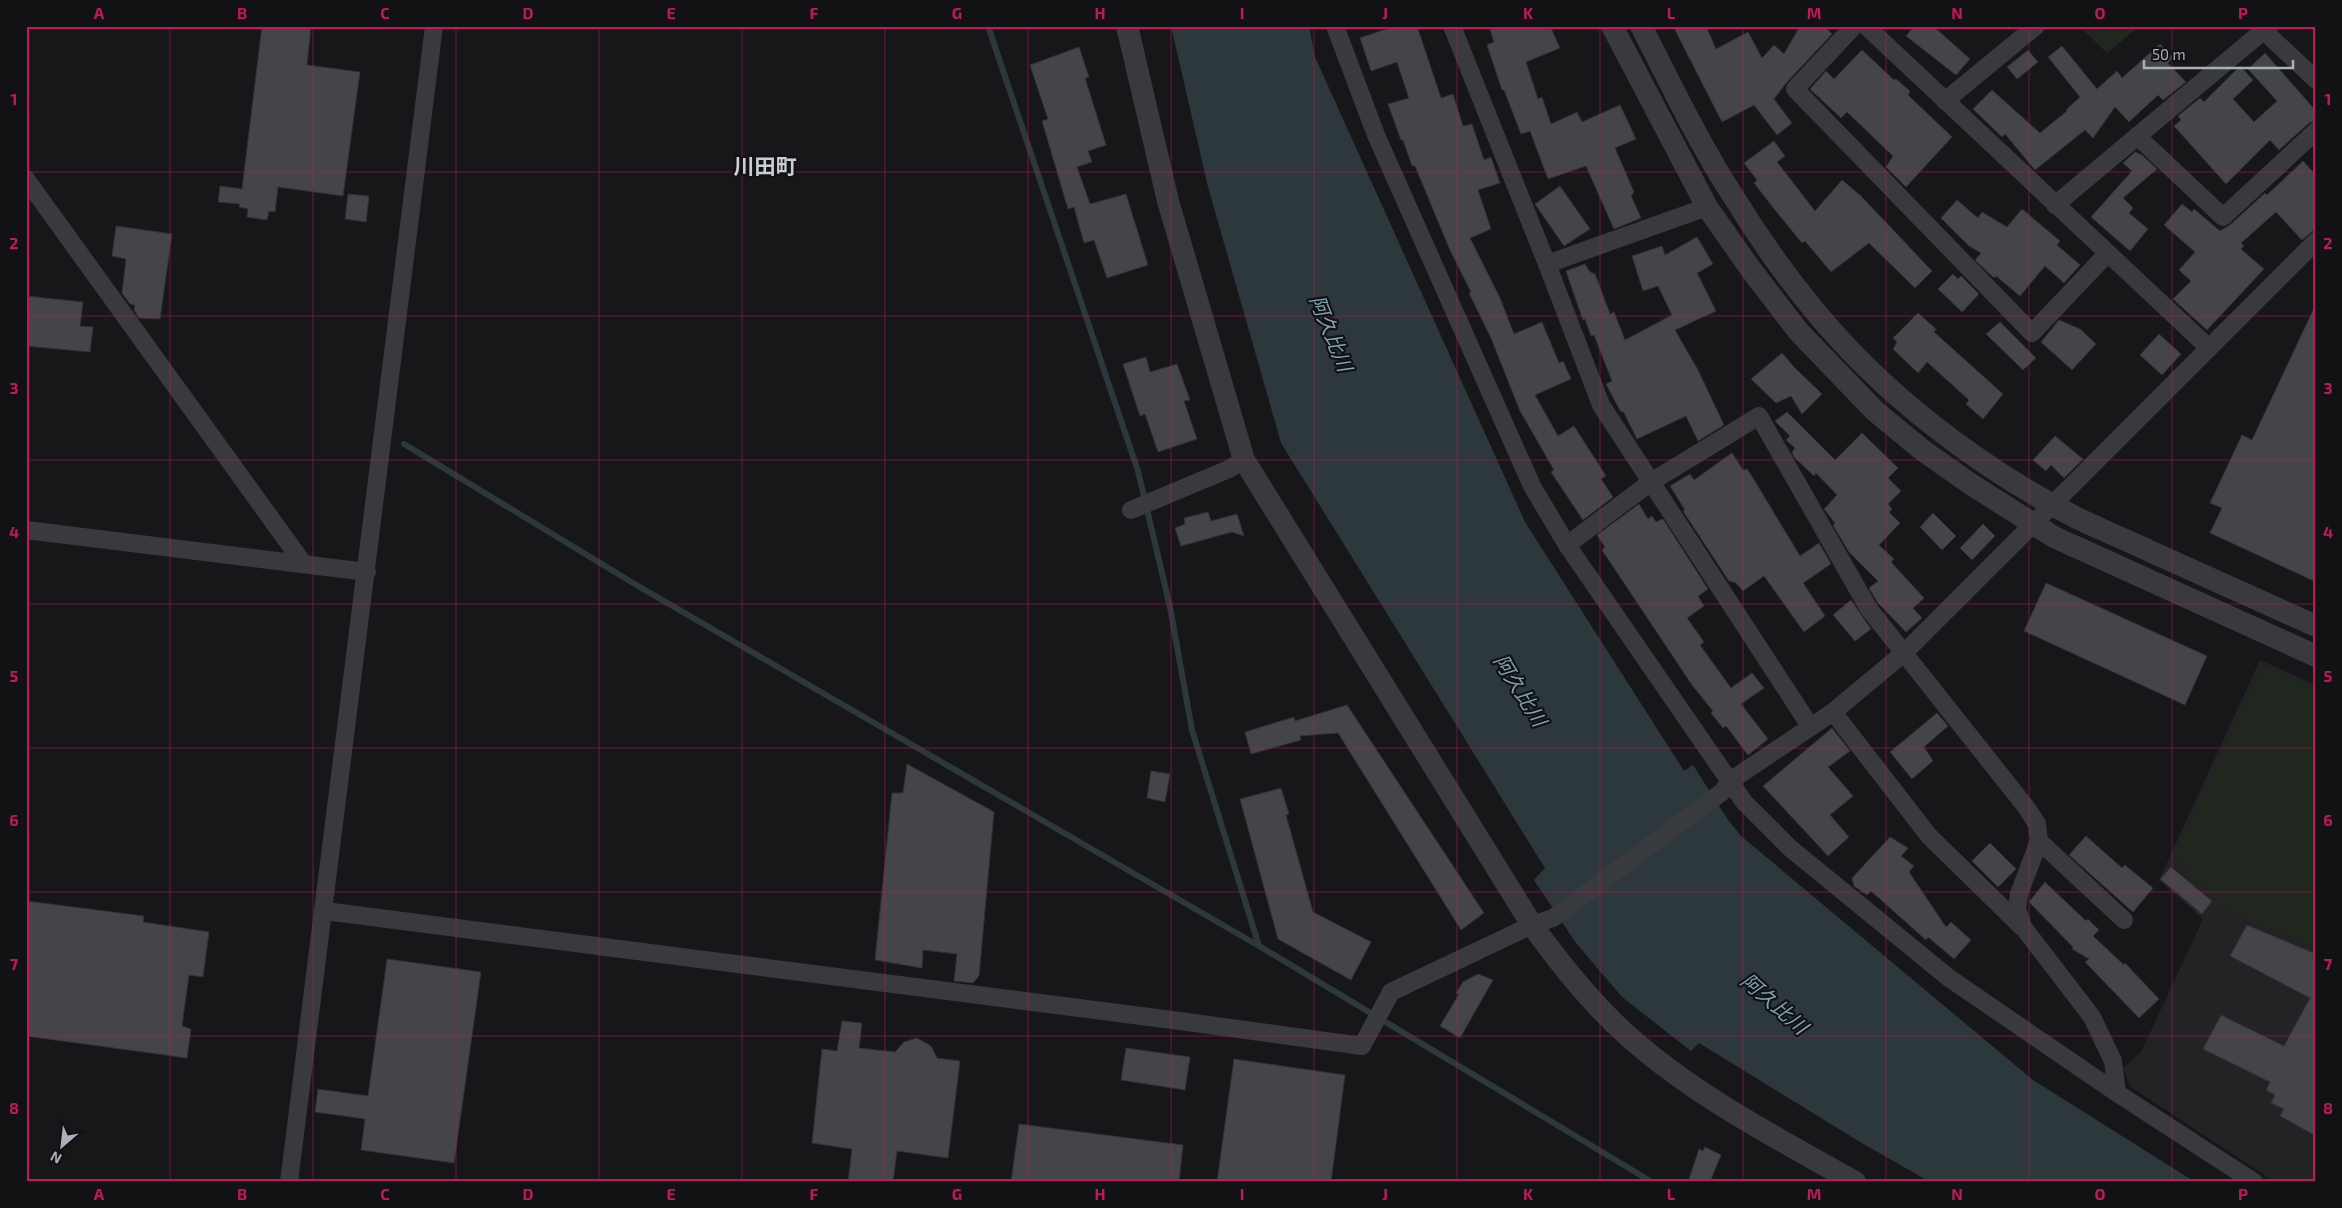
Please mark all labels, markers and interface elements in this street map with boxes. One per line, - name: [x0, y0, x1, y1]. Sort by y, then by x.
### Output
- text: A: [94, 3, 105, 22]
- text: B: [237, 3, 247, 22]
- text: C: [380, 3, 390, 22]
- text: D: [523, 3, 534, 22]
- text: E: [666, 3, 676, 22]
- text: F: [810, 3, 819, 22]
- text: G: [952, 3, 962, 22]
- text: H: [1094, 3, 1106, 22]
- text: I: [1240, 3, 1244, 22]
- text: J: [1382, 3, 1388, 22]
- text: K: [1523, 3, 1534, 22]
- text: L: [1667, 3, 1676, 22]
- text: M: [1807, 3, 1821, 22]
- text: N: [1951, 3, 1963, 22]
- text: O: [2094, 3, 2106, 22]
- text: P: [2238, 3, 2248, 22]
- scale bar: [2144, 38, 2293, 70]
- text: 50 m: [2152, 45, 2186, 63]
- text: 1: [11, 89, 17, 108]
- text: 1: [2325, 89, 2331, 108]
- district label: 川田町: [734, 153, 797, 178]
- text: 2: [9, 233, 19, 252]
- text: 2: [2323, 233, 2333, 252]
- water label: 阿久比川: [1306, 291, 1359, 376]
- text: 3: [9, 378, 19, 397]
- text: 3: [2323, 378, 2333, 397]
- text: 4: [9, 522, 19, 541]
- text: 4: [2323, 522, 2333, 541]
- water label: 阿久比川: [1490, 650, 1553, 732]
- text: 5: [10, 666, 19, 685]
- text: 5: [2324, 666, 2333, 685]
- text: 6: [9, 810, 19, 829]
- text: 6: [2323, 810, 2333, 829]
- text: 7: [10, 954, 19, 973]
- text: 7: [2324, 954, 2333, 973]
- water label: 阿久比川: [1737, 968, 1815, 1040]
- text: 8: [9, 1098, 19, 1117]
- text: 8: [2323, 1098, 2333, 1117]
- north arrow: [38, 1120, 88, 1170]
- text: N: [47, 1148, 64, 1168]
- text: A: [94, 1184, 105, 1203]
- text: B: [237, 1184, 247, 1203]
- text: C: [380, 1184, 390, 1203]
- text: D: [523, 1184, 534, 1203]
- text: E: [666, 1184, 676, 1203]
- text: F: [810, 1184, 819, 1203]
- text: G: [952, 1184, 962, 1203]
- text: H: [1094, 1184, 1106, 1203]
- text: I: [1240, 1184, 1244, 1203]
- text: J: [1382, 1184, 1388, 1203]
- text: K: [1523, 1184, 1534, 1203]
- text: L: [1667, 1184, 1676, 1203]
- text: M: [1807, 1184, 1821, 1203]
- text: N: [1951, 1184, 1963, 1203]
- text: O: [2094, 1184, 2106, 1203]
- text: P: [2238, 1184, 2248, 1203]

